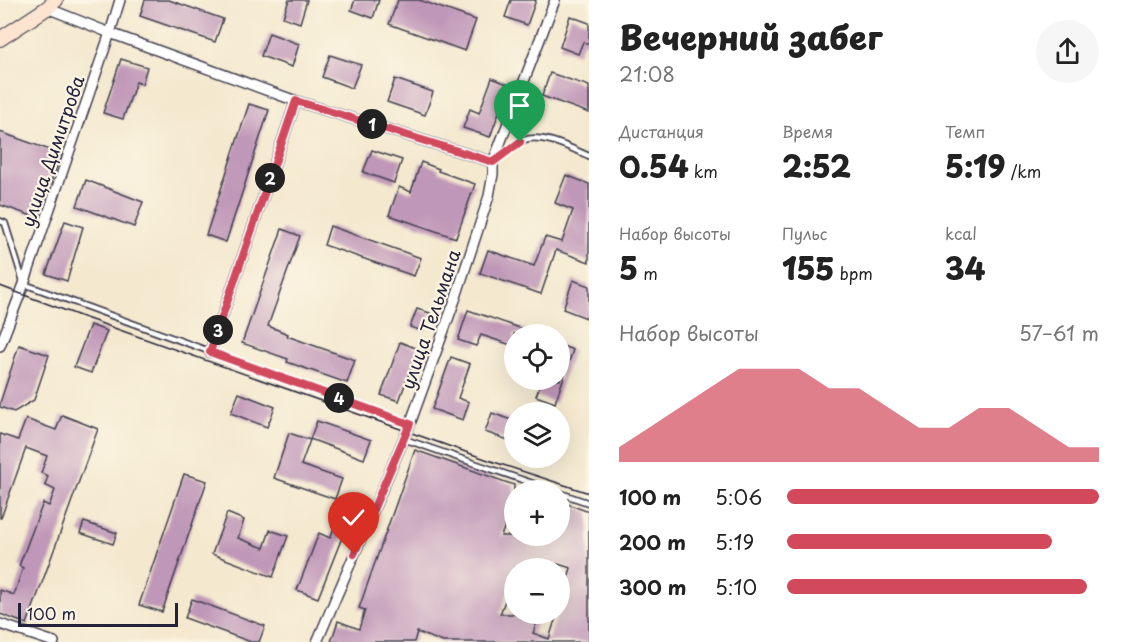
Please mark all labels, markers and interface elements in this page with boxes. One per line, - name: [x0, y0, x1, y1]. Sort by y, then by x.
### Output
- text: Вечерний забег: [619, 11, 882, 61]
- button: share: [1036, 20, 1099, 83]
- text: 21:08: [619, 59, 675, 89]
- street label: улица Димитрова: [13, 71, 91, 230]
- pin: [494, 80, 545, 142]
- icon: arrive: [503, 89, 536, 122]
- pin: 1: [357, 109, 387, 139]
- text: 1: [368, 112, 376, 136]
- text: Дистанция: [619, 119, 704, 143]
- text: Время: [782, 119, 833, 143]
- text: Темп: [945, 119, 985, 143]
- text: 0.54: [619, 143, 689, 188]
- text: 2:52: [782, 143, 851, 188]
- text: 5:19: [945, 143, 1006, 188]
- text: km: [689, 159, 718, 183]
- text: /km: [1006, 159, 1041, 183]
- pin: 2: [255, 163, 285, 193]
- text: 2: [264, 166, 276, 190]
- text: Набор высоты: [619, 221, 731, 245]
- text: Пульс: [782, 221, 827, 245]
- text: kcal: [945, 221, 977, 245]
- street label: улица Тельмана: [393, 245, 467, 393]
- text: 5: [619, 245, 638, 290]
- text: 155: [782, 245, 835, 290]
- text: 34: [945, 245, 985, 290]
- text: m: [638, 261, 658, 285]
- text: bpm: [835, 261, 873, 285]
- pin: 3: [203, 315, 233, 345]
- text: 3: [213, 318, 223, 342]
- text: Набор высоты: [619, 318, 759, 348]
- text: 57–61 m: [1019, 318, 1099, 348]
- map controls: [504, 324, 570, 624]
- button: locate: [504, 324, 570, 390]
- pin: 4: [324, 383, 354, 413]
- text: 4: [334, 386, 344, 410]
- button: layers: [504, 402, 570, 468]
- button: +: [504, 480, 570, 546]
- text: 100 m: [619, 482, 681, 512]
- text: 5:06: [715, 482, 762, 512]
- pin: [328, 492, 379, 554]
- icon: check: [337, 501, 370, 534]
- text: 200 m: [619, 527, 686, 557]
- text: 5:19: [715, 527, 754, 557]
- button: −: [504, 558, 570, 624]
- text: 300 m: [619, 572, 687, 602]
- text: 5:10: [715, 572, 757, 602]
- scale bar: [18, 600, 178, 628]
- text: 100 m: [27, 601, 76, 625]

